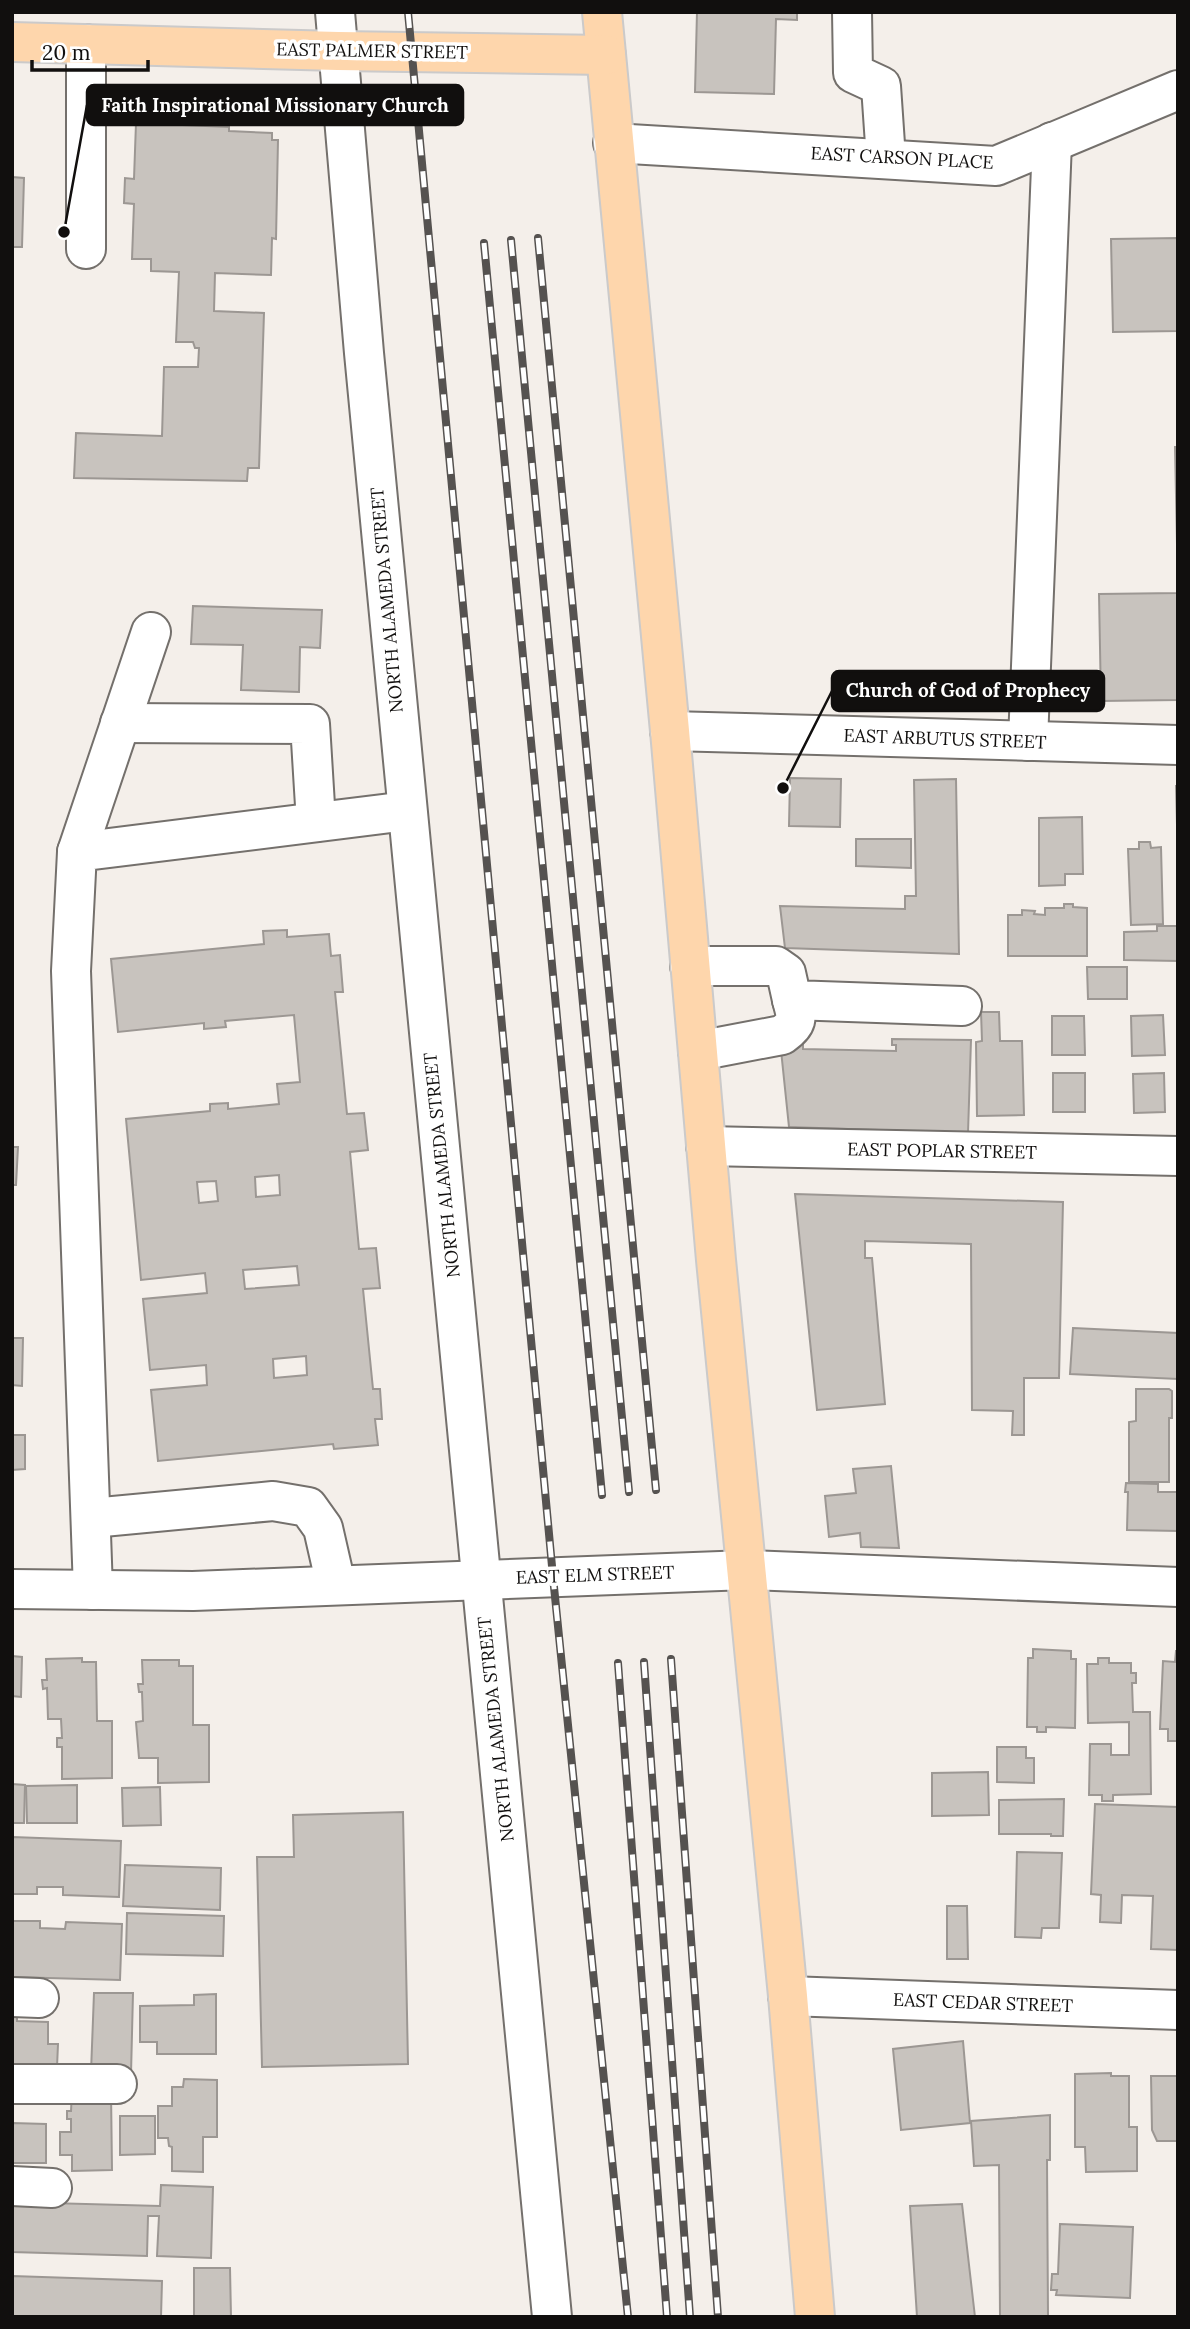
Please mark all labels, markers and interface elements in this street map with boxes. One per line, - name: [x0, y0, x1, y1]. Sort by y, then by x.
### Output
- scale bar: [32, 28, 147, 72]
- street label: EAST PALMER STREET: [276, 37, 468, 64]
- text: 20 m: [42, 39, 91, 66]
- callout: Faith Inspirational Missionary Church: [87, 85, 463, 125]
- text: Faith Inspirational Missionary Church: [101, 93, 449, 117]
- street label: EAST CARSON PLACE: [810, 141, 994, 174]
- street label: NORTH ALAMEDA STREET: [365, 486, 408, 714]
- callout: Church of God of Prophecy: [832, 671, 1104, 711]
- text: Church of God of Prophecy: [846, 678, 1091, 702]
- street label: EAST ARBUTUS STREET: [843, 723, 1047, 754]
- street label: NORTH ALAMEDA STREET: [418, 1051, 465, 1279]
- street label: EAST POPLAR STREET: [847, 1137, 1038, 1164]
- street label: EAST ELM STREET: [515, 1560, 675, 1589]
- street label: NORTH ALAMEDA STREET: [472, 1615, 519, 1843]
- street label: EAST CEDAR STREET: [893, 1988, 1074, 2017]

